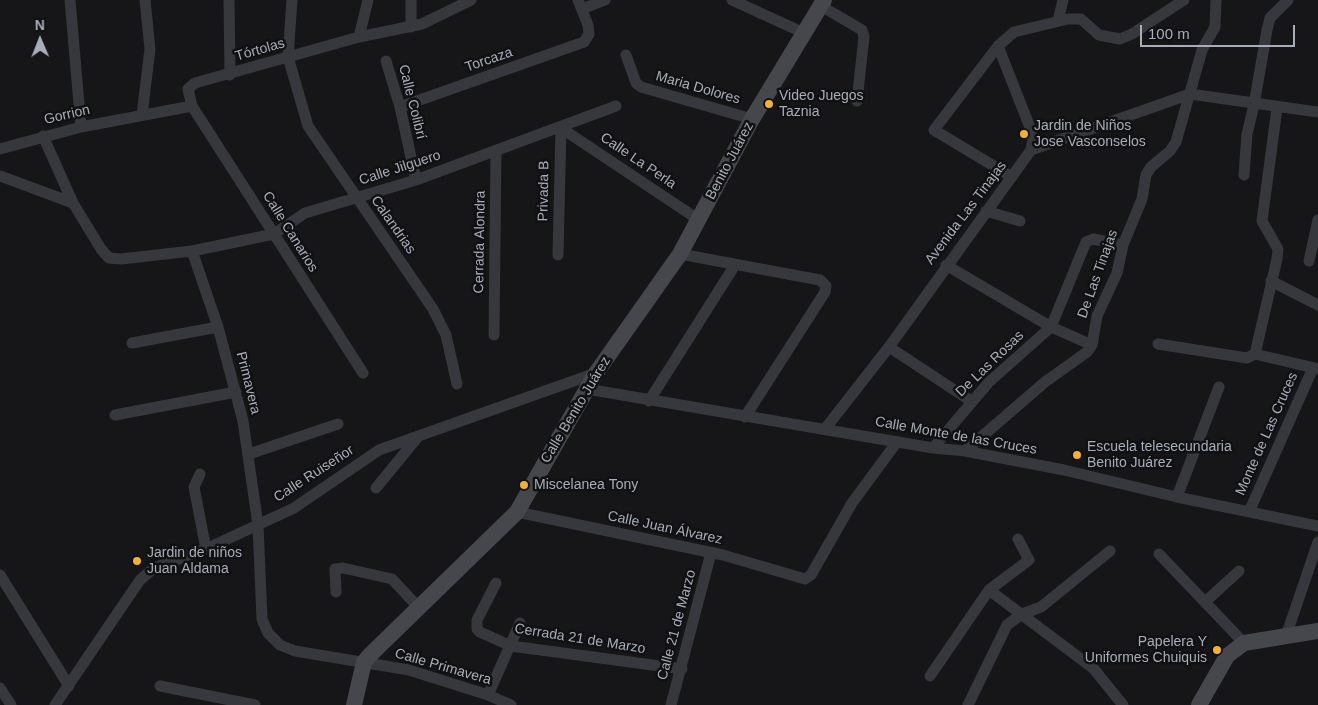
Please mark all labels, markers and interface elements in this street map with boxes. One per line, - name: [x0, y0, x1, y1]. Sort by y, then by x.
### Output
- north arrow: [15, 15, 65, 65]
- scale bar: [1143, 15, 1298, 47]
- text: N: [35, 17, 45, 33]
- text: 100 m: [1148, 25, 1190, 42]
- street label: Tórtolas: [233, 35, 287, 65]
- street label: Torcaza: [463, 44, 515, 76]
- street label: Calle Colibrí: [395, 63, 429, 141]
- street label: Maria Dolores: [654, 68, 742, 108]
- place label: Video Juegos Taznia: [779, 88, 864, 120]
- marker: Video Juegos Taznia: [763, 98, 775, 110]
- street label: Gorrion: [42, 102, 92, 128]
- place label: Jardin de Niños Jose Vasconselos: [1034, 118, 1146, 150]
- street label: Benito Juárez: [702, 119, 758, 203]
- marker: Jardin de Niños Jose Vasconselos: [1018, 128, 1030, 140]
- street label: Calle La Perla: [597, 129, 679, 193]
- street label: Calle Jilguero: [357, 147, 443, 189]
- street label: Avenida Las Tinajas: [922, 158, 1010, 268]
- street label: Privada B: [535, 161, 553, 221]
- street label: Calle Canarios: [259, 189, 321, 275]
- street label: Cerrada Alondra: [471, 190, 489, 294]
- street label: Calandrias: [367, 193, 419, 257]
- street label: De Las Tinajas: [1074, 227, 1122, 321]
- street label: De Las Rosas: [953, 327, 1027, 401]
- street label: Primavera: [232, 350, 264, 416]
- street label: Calle Benito Juárez: [538, 354, 614, 466]
- street label: Monte de Las Cruces: [1232, 370, 1302, 498]
- street label: Calle Monte de las Cruces: [874, 413, 1038, 459]
- place label: Escuela telesecundaria Benito Juárez: [1087, 439, 1232, 472]
- street label: Calle Ruiseñor: [271, 442, 357, 506]
- marker: Escuela telesecundaria Benito Juárez: [1071, 449, 1083, 461]
- place label: Miscelanea Tony: [534, 477, 638, 493]
- marker: Miscelanea Tony: [518, 479, 530, 491]
- street label: Calle Juan Álvarez: [606, 508, 724, 548]
- place label: Jardin de niños Juan Aldama: [147, 545, 242, 578]
- marker: Jardin de niños Juan Aldama: [131, 555, 143, 567]
- street label: Calle 21 de Marzo: [654, 568, 700, 682]
- street label: Cerrada 21 de Marzo: [513, 620, 647, 658]
- place label: Papelera Y Uniformes Chuiquis: [1085, 634, 1207, 666]
- marker: Papelera Y Uniformes Chuiquis: [1211, 644, 1223, 656]
- street label: Calle Primavera: [393, 645, 493, 689]

